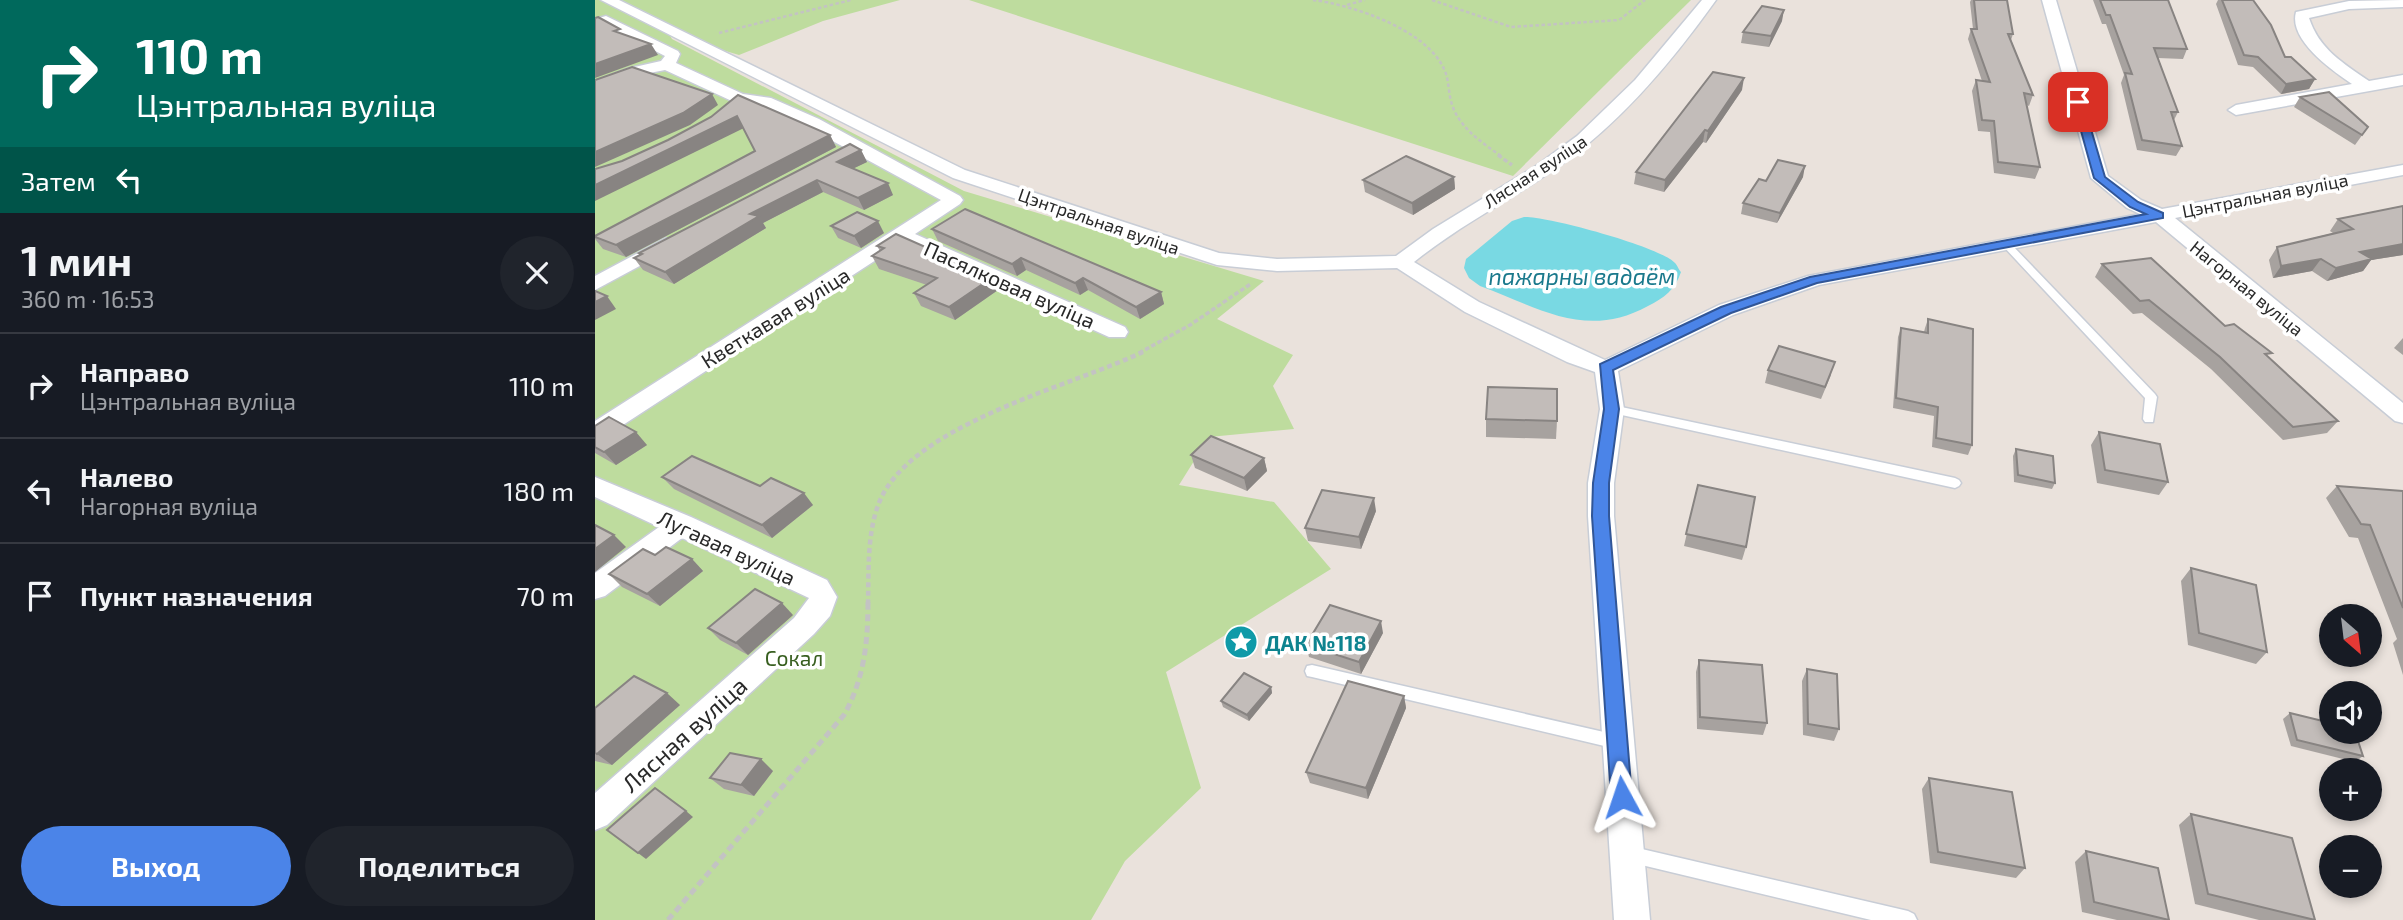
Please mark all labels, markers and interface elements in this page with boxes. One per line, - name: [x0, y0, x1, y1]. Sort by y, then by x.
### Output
- text: 110 m: [136, 25, 263, 84]
- icon: right: [21, 28, 112, 119]
- pin: [2048, 72, 2108, 132]
- icon: arrive: [2059, 83, 2097, 121]
- text: Цэнтральная вуліца: [136, 85, 436, 123]
- street label: Лясная вуліца: [1479, 129, 1591, 213]
- icon: left: [110, 161, 148, 199]
- text: Затем: [21, 165, 96, 196]
- street label: Цэнтральная вуліца: [2180, 168, 2350, 222]
- street label: Цэнтральная вуліца: [1016, 183, 1182, 259]
- text: 1 мин: [21, 234, 132, 284]
- street label: Пасялковая вуліца: [920, 235, 1099, 334]
- button: close: [500, 236, 574, 310]
- street label: Нагорная вуліца: [2186, 236, 2308, 340]
- street label: Кветкавая вуліца: [696, 261, 855, 374]
- water label: пажарны вадаём: [1489, 262, 1675, 290]
- text: 360 m · 16:53: [21, 285, 155, 313]
- text: Направо: [80, 356, 189, 387]
- icon: right: [21, 367, 59, 405]
- text: 110 m: [509, 370, 574, 401]
- text: Цэнтральная вуліца: [80, 387, 296, 415]
- text: Налево: [80, 461, 173, 492]
- icon: left: [21, 472, 59, 510]
- text: 180 m: [504, 475, 574, 506]
- text: Нагорная вуліца: [80, 492, 258, 520]
- street label: Лугавая вуліца: [654, 504, 800, 591]
- icon: arrive: [21, 577, 59, 615]
- text: Пункт назначения: [80, 580, 313, 611]
- text: 70 m: [516, 580, 574, 611]
- north arrow: [2319, 604, 2382, 667]
- map controls: [2319, 604, 2382, 898]
- place icon: ДАК №118: [1222, 623, 1260, 661]
- place label: ДАК №118: [1265, 630, 1367, 655]
- park label: Сокал: [765, 645, 823, 670]
- street label: Лясная вуліца: [616, 670, 753, 798]
- button: sound: [2319, 681, 2382, 744]
- button: +: [2319, 758, 2382, 821]
- position arrow: [1585, 760, 1659, 834]
- button: Выход: [21, 826, 291, 906]
- button: Поделиться: [305, 826, 574, 906]
- button: −: [2319, 835, 2382, 898]

